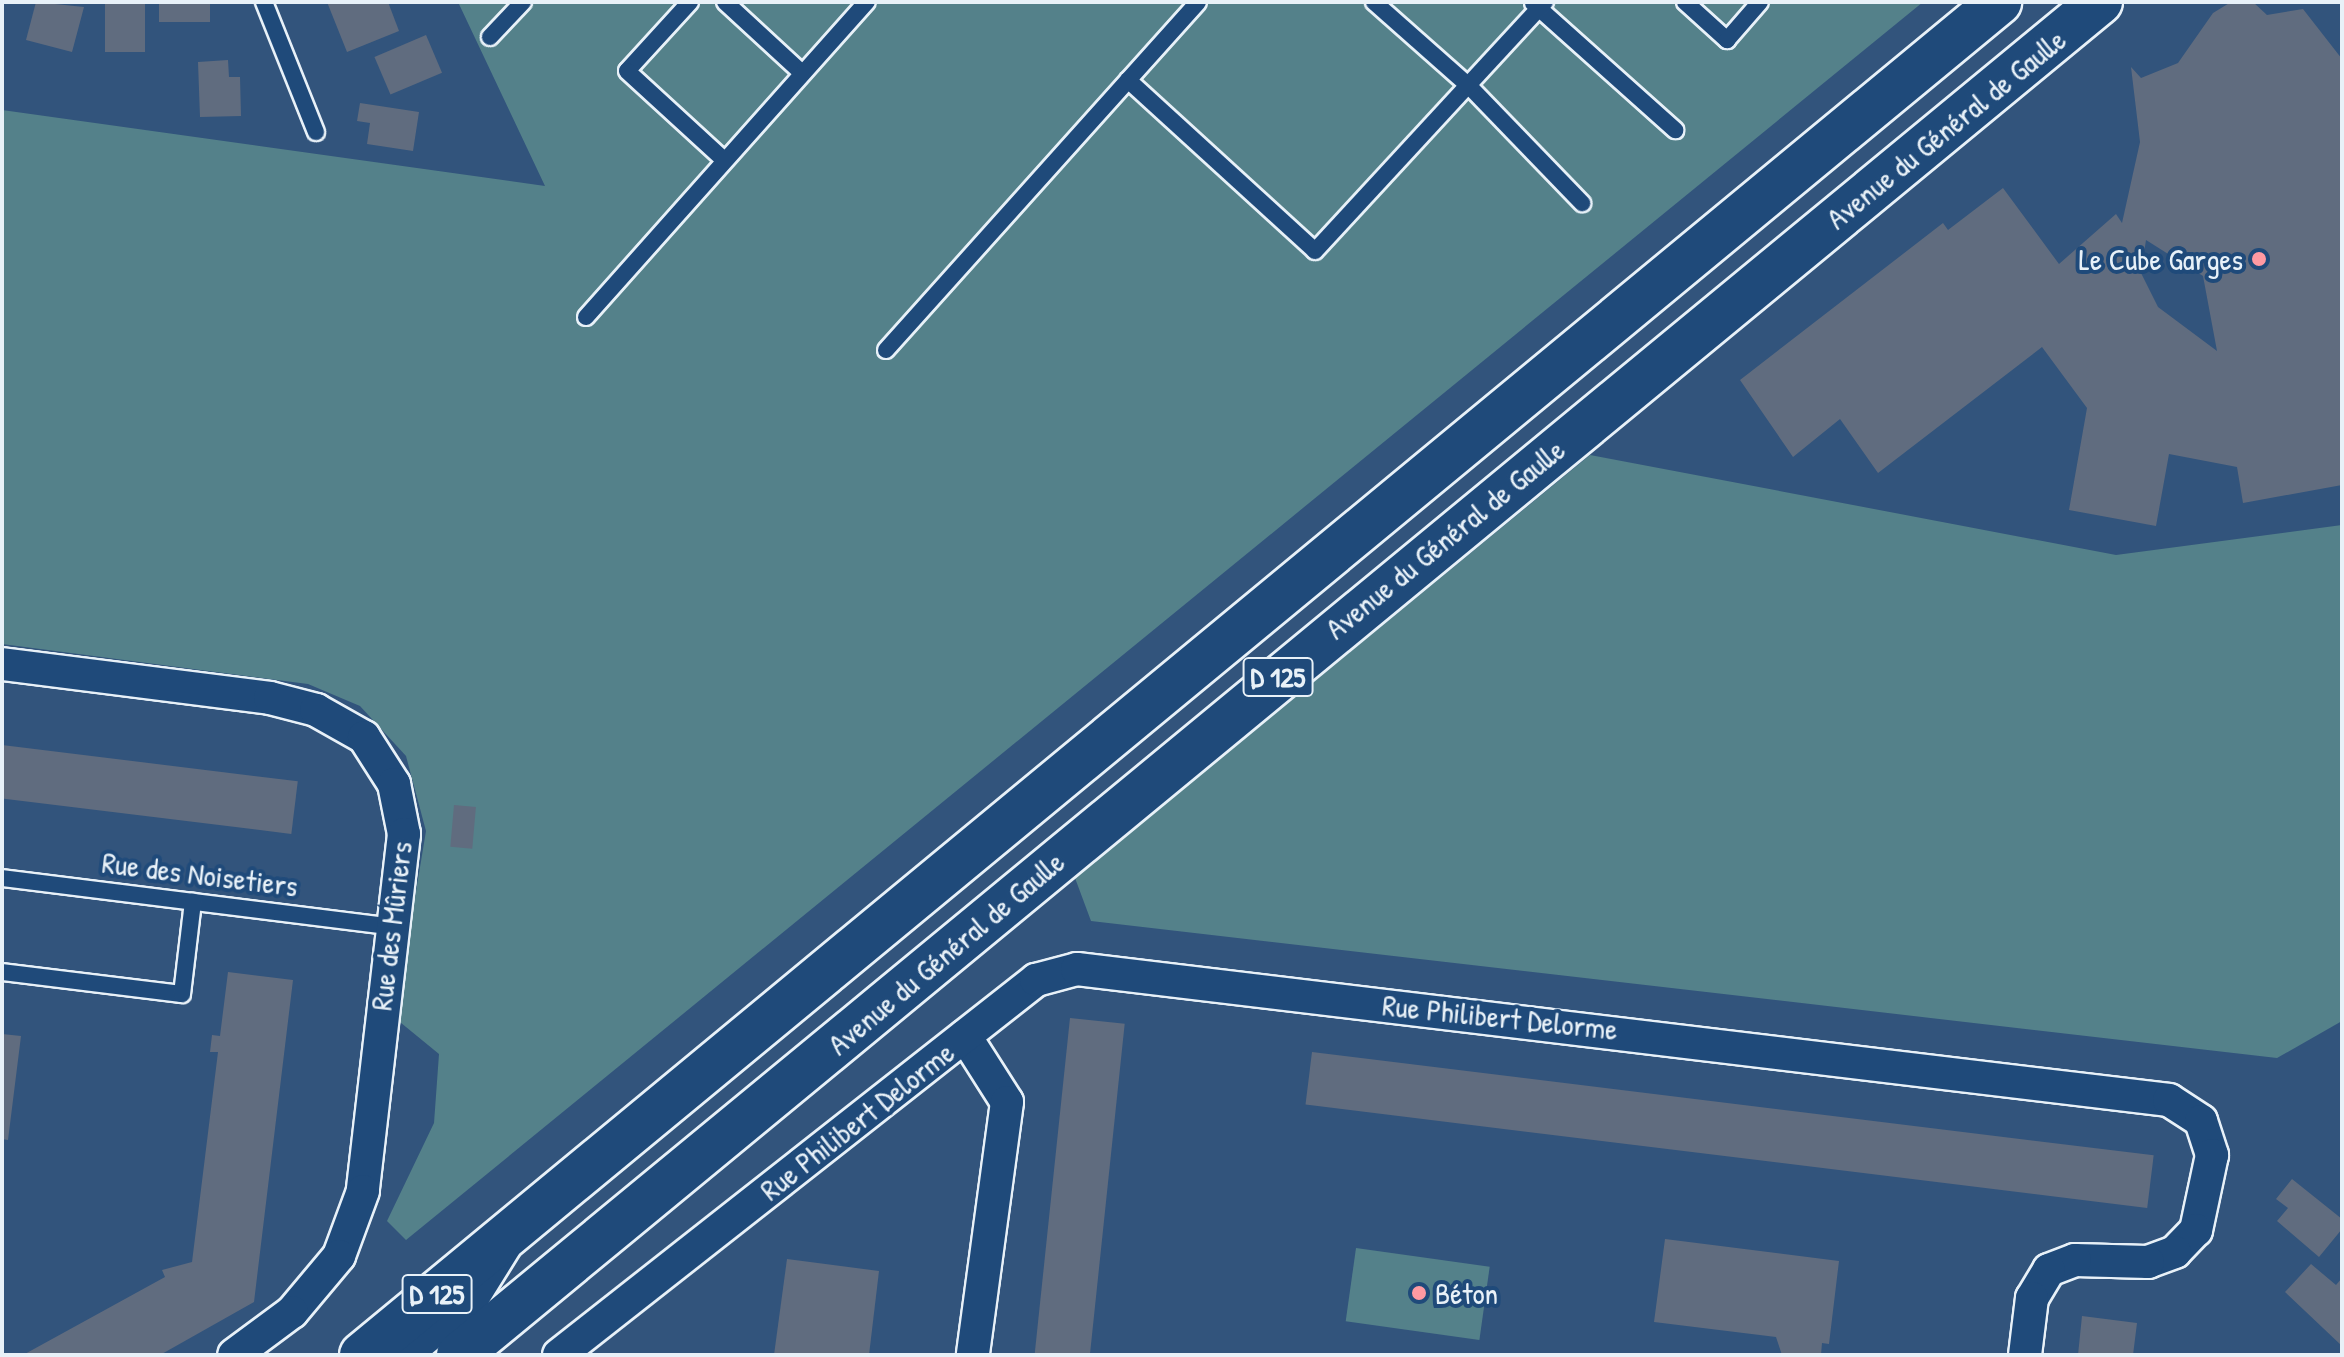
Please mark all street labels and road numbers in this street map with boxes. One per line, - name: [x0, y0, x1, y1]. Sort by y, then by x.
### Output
- street label: Avenue du Général de Gaulle: [1819, 22, 2073, 236]
- street label: Avenue du Général de Gaulle: [1318, 432, 1572, 646]
- road number: D 125: [1242, 653, 1314, 701]
- street label: Rue des Mûriers: [363, 840, 419, 1012]
- street label: Rue des Noisetiers: [100, 844, 300, 904]
- street label: Avenue du Général de Gaulle: [821, 844, 1071, 1062]
- street label: Rue Philibert Delorme: [1381, 987, 1619, 1047]
- street label: Rue Philibert Delorme: [753, 1034, 961, 1208]
- road number: D 125: [401, 1270, 473, 1318]

